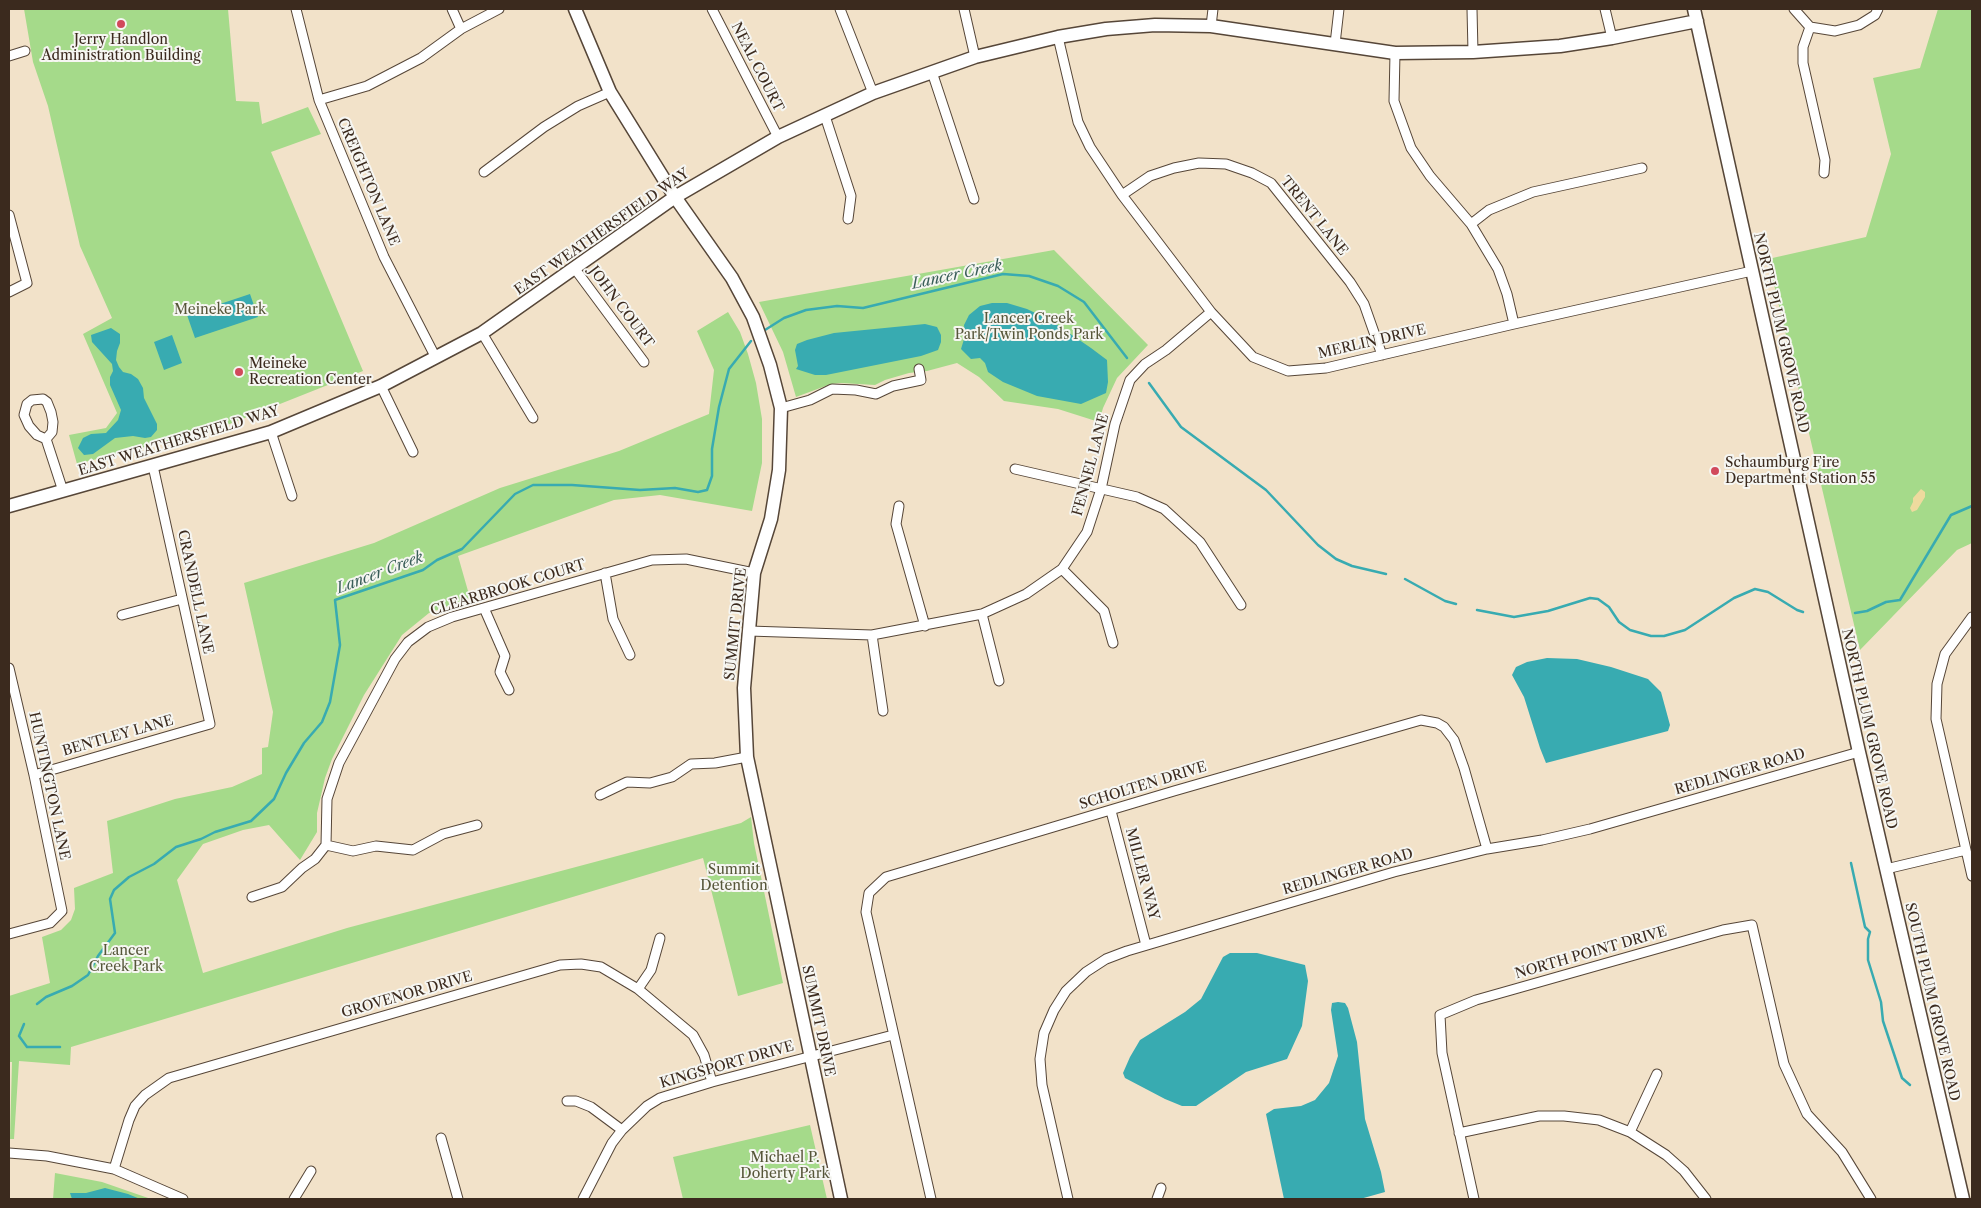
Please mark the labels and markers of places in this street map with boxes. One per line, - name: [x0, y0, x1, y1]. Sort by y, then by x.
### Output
- marker: Jerry Handlon Administration Building: [115, 18, 127, 30]
- place label: Jerry Handlon Administration Building: [41, 32, 201, 64]
- place label: Meineke Recreation Center: [249, 356, 372, 388]
- marker: Meineke Recreation Center: [233, 366, 245, 378]
- place label: Schaumburg Fire Department Station 55: [1725, 455, 1876, 488]
- marker: Schaumburg Fire Department Station 55: [1709, 465, 1721, 477]

